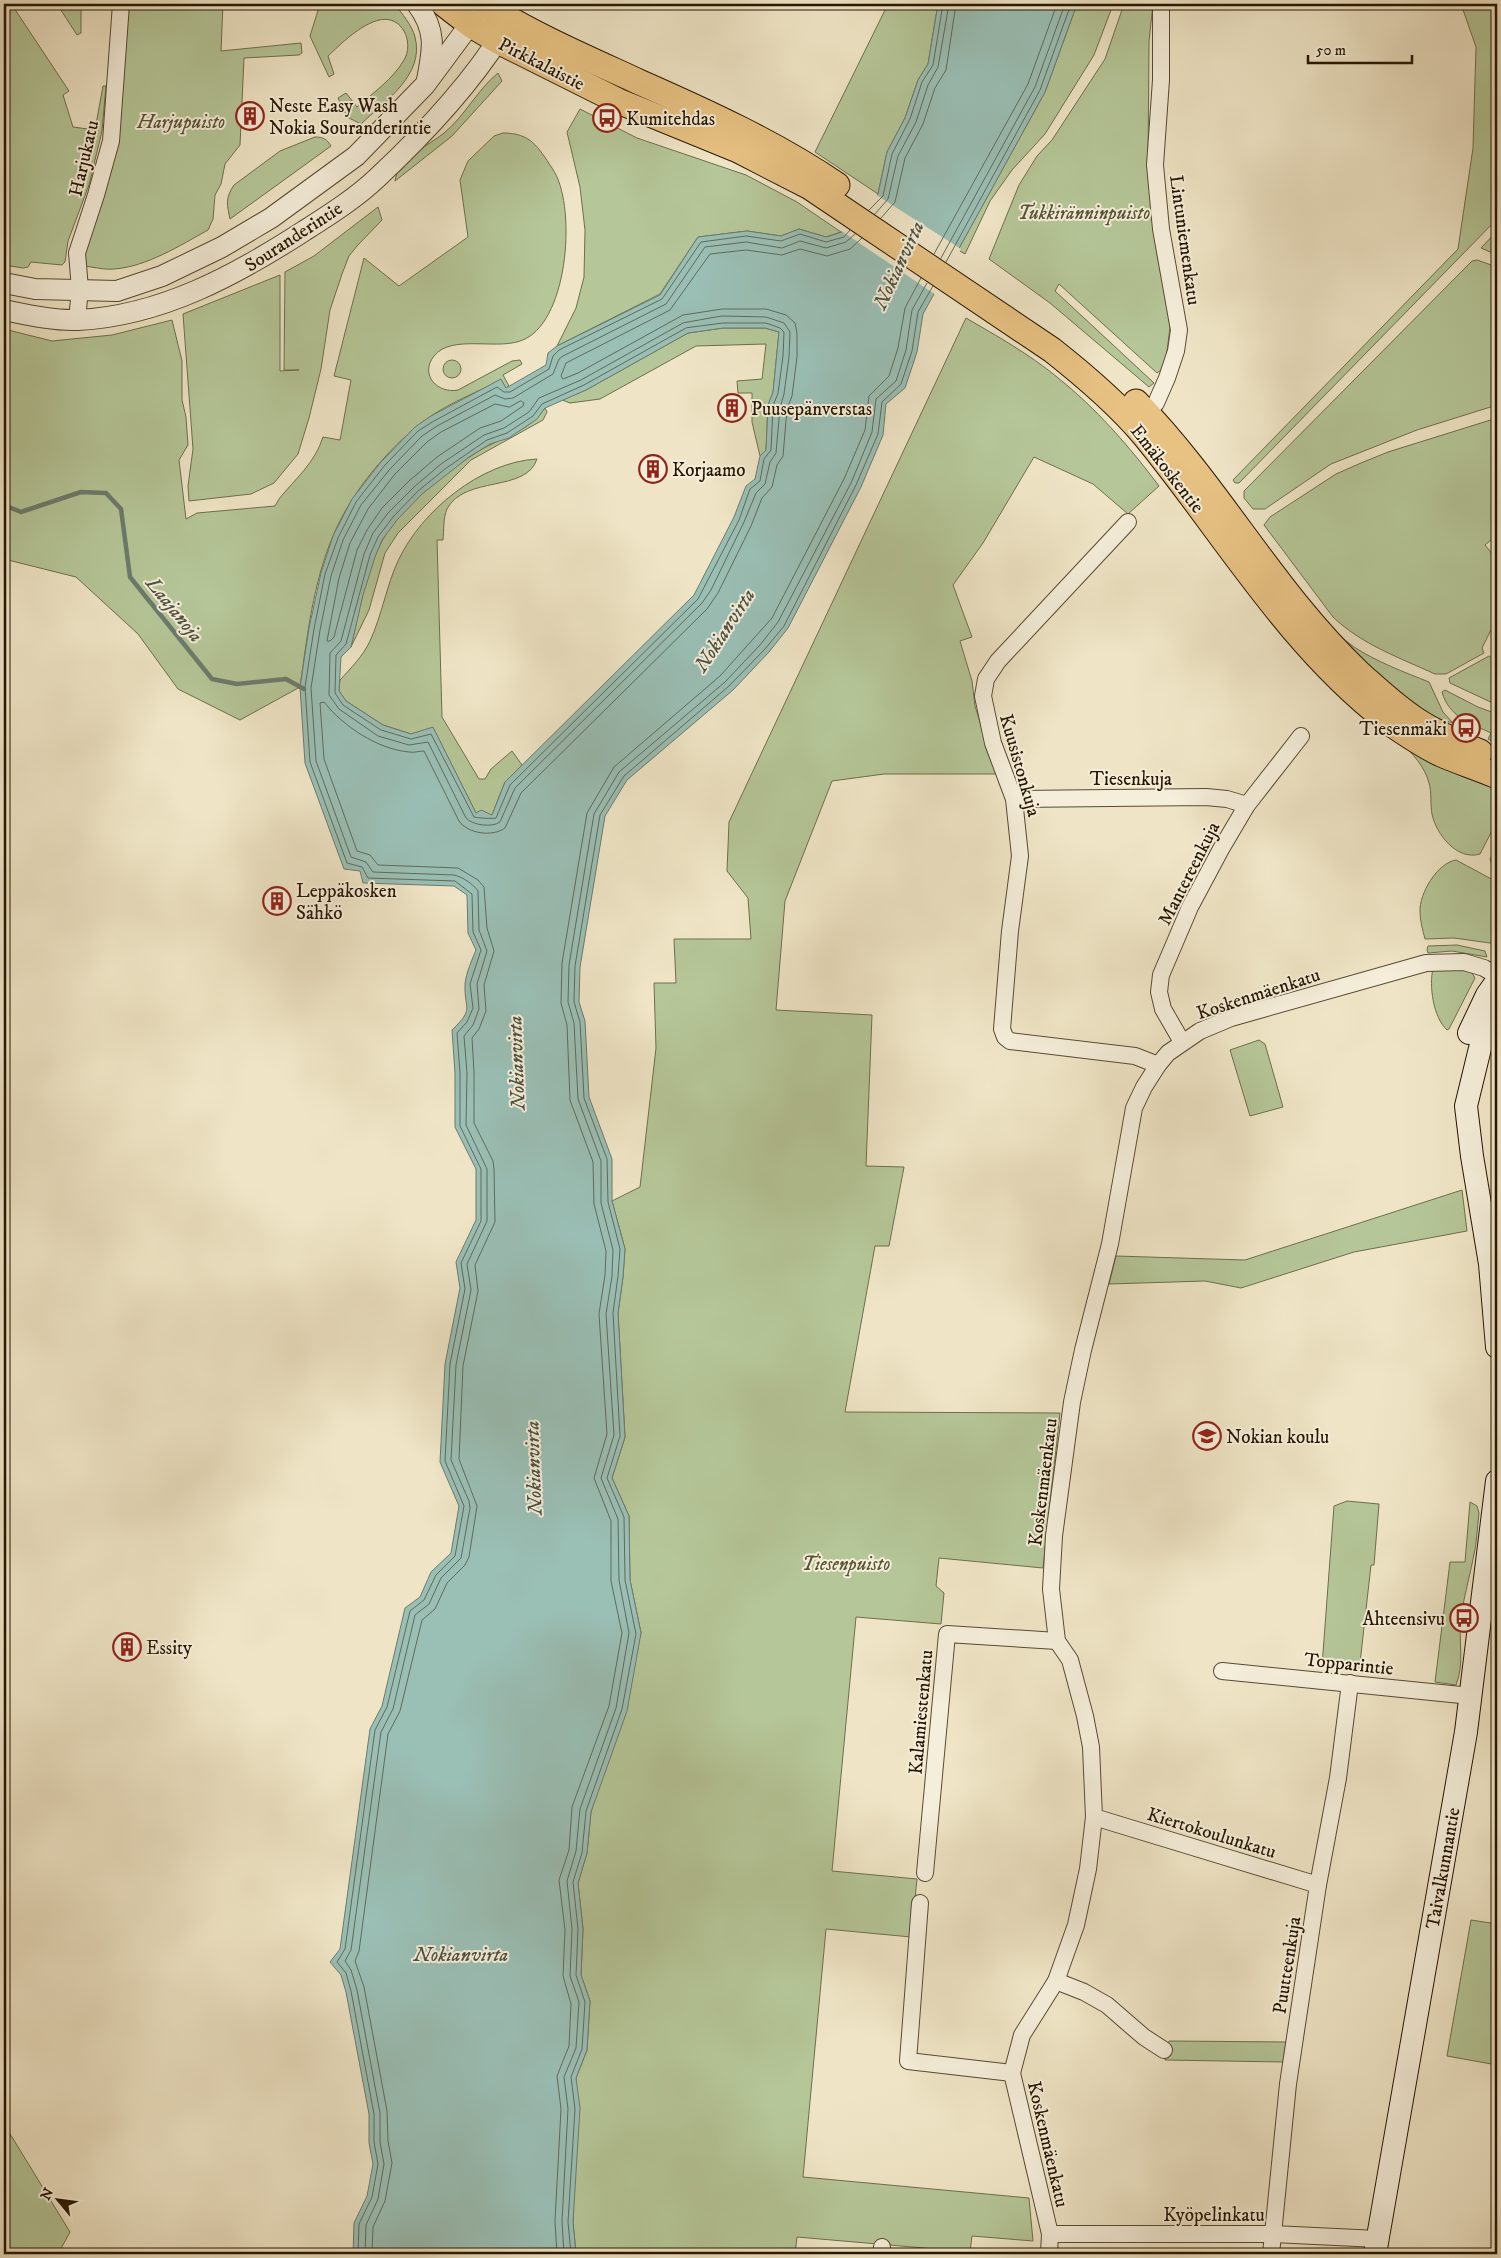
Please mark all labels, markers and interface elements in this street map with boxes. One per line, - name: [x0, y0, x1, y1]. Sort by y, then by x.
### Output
- scale bar: [1308, 32, 1412, 64]
- street label: Pirkkalaistie: [494, 33, 588, 96]
- text: 50 m: [1316, 41, 1346, 60]
- place label: Neste Easy Wash Nokia Souranderintie: [269, 95, 431, 140]
- building icon: Neste Easy Wash Nokia Souranderintie: [235, 101, 265, 131]
- bus stop icon: Kumitehdas: [592, 103, 622, 133]
- place label: Kumitehdas: [626, 108, 715, 131]
- park label: Harjupuisto: [136, 111, 225, 135]
- street label: Harjukatu: [65, 118, 104, 199]
- street label: Lintuniemenkatu: [1164, 174, 1205, 307]
- street label: Souranderintie: [241, 197, 347, 277]
- park label: Tukkiränninpuisto: [1018, 202, 1150, 226]
- water label: Nokianvirta: [868, 218, 931, 315]
- building icon: Puusepänverstas: [717, 393, 747, 423]
- place label: Puusepänverstas: [751, 398, 872, 421]
- street label: Emäkoskentie: [1125, 420, 1209, 518]
- building icon: Korjaamo: [638, 454, 668, 484]
- place label: Korjaamo: [672, 459, 746, 482]
- water label: Laajanoja: [139, 571, 208, 648]
- water label: Nokianvirta: [689, 584, 761, 678]
- street label: Kuusistonkuja: [994, 712, 1045, 819]
- bus stop icon: Tiesenmäki: [1451, 713, 1481, 743]
- place label: Tiesenmäki: [1359, 718, 1447, 741]
- street label: Tiesenkuja: [1090, 768, 1172, 791]
- street label: Mantereenkuja: [1153, 818, 1225, 929]
- place label: Leppäkosken Sähkö: [296, 880, 397, 925]
- building icon: Leppäkosken Sähkö: [262, 886, 292, 916]
- street label: Koskenmäenkatu: [1194, 964, 1323, 1025]
- water label: Nokianvirta: [503, 1015, 532, 1111]
- street label: Koskenmäenkatu: [1024, 1417, 1063, 1547]
- water label: Nokianvirta: [520, 1420, 549, 1516]
- school or university icon: Nokian koulu: [1192, 1421, 1222, 1451]
- place label: Nokian koulu: [1226, 1426, 1329, 1449]
- park label: Tiesenpuisto: [802, 1553, 890, 1577]
- bus stop icon: Ahteensivu: [1449, 1603, 1479, 1633]
- place label: Ahteensivu: [1363, 1608, 1445, 1631]
- building icon: Essity: [112, 1632, 142, 1662]
- place label: Essity: [146, 1637, 193, 1660]
- street label: Topparintie: [1303, 1648, 1395, 1681]
- street label: Kalamiestenkatu: [905, 1649, 938, 1776]
- street label: Kiertokoulunkatu: [1144, 1803, 1279, 1864]
- street label: Taivalkunnantie: [1421, 1806, 1465, 1931]
- street label: Puutteenkuja: [1268, 1915, 1307, 2016]
- water label: Nokianvirta: [413, 1943, 508, 1968]
- street label: Koskenmäenkatu: [1022, 2079, 1073, 2210]
- north arrow: [32, 2176, 82, 2226]
- text: N: [37, 2184, 58, 2204]
- street label: Kyöpelinkatu: [1163, 2204, 1265, 2227]

